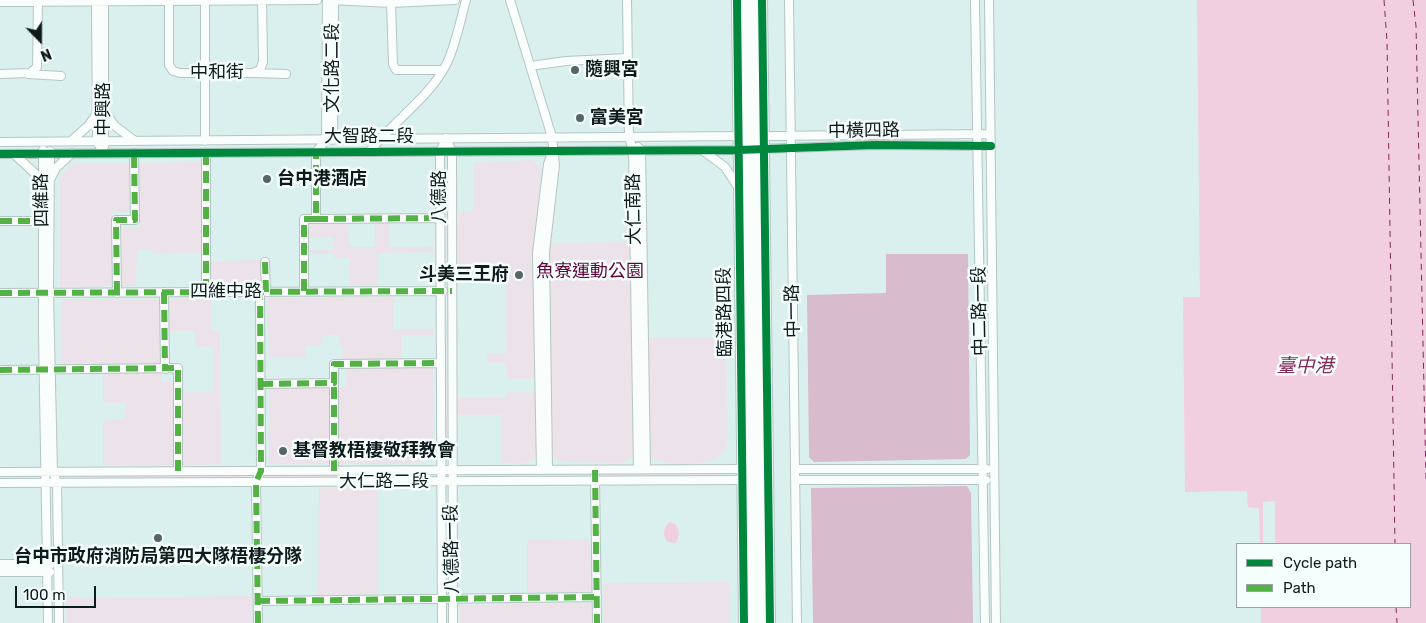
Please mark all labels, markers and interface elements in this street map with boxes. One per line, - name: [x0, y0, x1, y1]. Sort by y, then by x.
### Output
- north arrow: [15, 15, 65, 65]
- street label: 文化路二段: [322, 23, 344, 113]
- text: N: [38, 45, 54, 64]
- place label: 隨興宮: [585, 59, 639, 81]
- street label: 中和街: [190, 62, 244, 84]
- marker: 隨興宮: [569, 64, 581, 76]
- street label: 中興路: [93, 82, 115, 136]
- place label: 富美宮: [590, 107, 644, 129]
- marker: 富美宮: [574, 112, 586, 124]
- street label: 中橫四路: [828, 120, 900, 142]
- street label: 大智路二段: [324, 126, 414, 148]
- place label: 台中港酒店: [277, 168, 367, 190]
- street label: 八德路: [429, 170, 451, 224]
- street label: 四維路: [31, 173, 53, 227]
- marker: 台中港酒店: [261, 173, 273, 185]
- street label: 大仁南路: [623, 173, 645, 245]
- park label: 魚寮運動公園: [536, 261, 644, 283]
- place label: 斗美三王府: [419, 264, 509, 286]
- street label: 中二路一段: [968, 266, 992, 356]
- street label: 臨港路四段: [713, 267, 737, 357]
- marker: 斗美三王府: [513, 269, 525, 281]
- street label: 四維中路: [190, 281, 262, 303]
- street label: 中一路: [782, 284, 804, 338]
- water label: 臺中港: [1277, 356, 1333, 378]
- place label: 基督教梧棲敬拜教會: [293, 440, 455, 462]
- marker: 基督教梧棲敬拜教會: [277, 445, 289, 457]
- street label: 大仁路二段: [339, 471, 429, 493]
- street label: 八德路一段: [440, 504, 464, 594]
- marker: 台中市政府消防局第四大隊梧棲分隊: [152, 532, 164, 544]
- legend: [1236, 543, 1411, 608]
- place label: 台中市政府消防局第四大隊梧棲分隊: [14, 546, 302, 568]
- text: Cycle path: [1283, 554, 1357, 572]
- scale bar: [18, 576, 99, 608]
- text: Path: [1283, 579, 1316, 597]
- text: 100 m: [23, 586, 65, 604]

